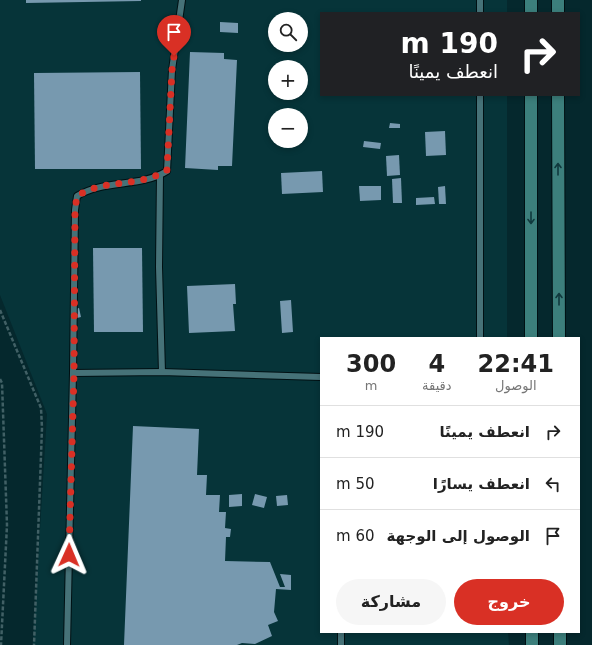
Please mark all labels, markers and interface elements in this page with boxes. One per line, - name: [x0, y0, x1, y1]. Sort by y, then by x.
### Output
- map controls: [268, 12, 308, 148]
- button: search: [268, 12, 308, 52]
- pin: [157, 15, 191, 56]
- icon: arrive: [163, 21, 185, 43]
- text: 190 m: [401, 27, 498, 60]
- icon: right: [512, 28, 564, 80]
- button: +: [268, 60, 308, 100]
- text: انعطف يمينًا: [408, 61, 498, 82]
- button: −: [268, 108, 308, 148]
- one-way arrow: [554, 163, 562, 176]
- one-way arrow: [527, 211, 535, 224]
- one-way arrow: [555, 293, 563, 306]
- text: 300: [346, 350, 396, 378]
- text: 4: [429, 350, 445, 378]
- text: 22:41: [478, 350, 554, 378]
- text: m: [365, 378, 377, 393]
- text: دقيقة: [422, 378, 452, 393]
- text: الوصول: [495, 378, 537, 393]
- icon: right: [542, 421, 564, 443]
- text: 190 m: [336, 423, 384, 441]
- text: انعطف يمينًا: [439, 423, 530, 441]
- icon: left: [542, 473, 564, 495]
- text: 50 m: [336, 475, 375, 493]
- text: انعطف يسارًا: [433, 475, 530, 493]
- icon: arrive: [542, 525, 564, 547]
- text: 60 m: [336, 527, 375, 545]
- text: الوصول إلى الوجهة: [387, 527, 530, 545]
- position arrow: [48, 534, 90, 576]
- button: مشاركة: [336, 579, 446, 625]
- button: خروج: [454, 579, 564, 625]

